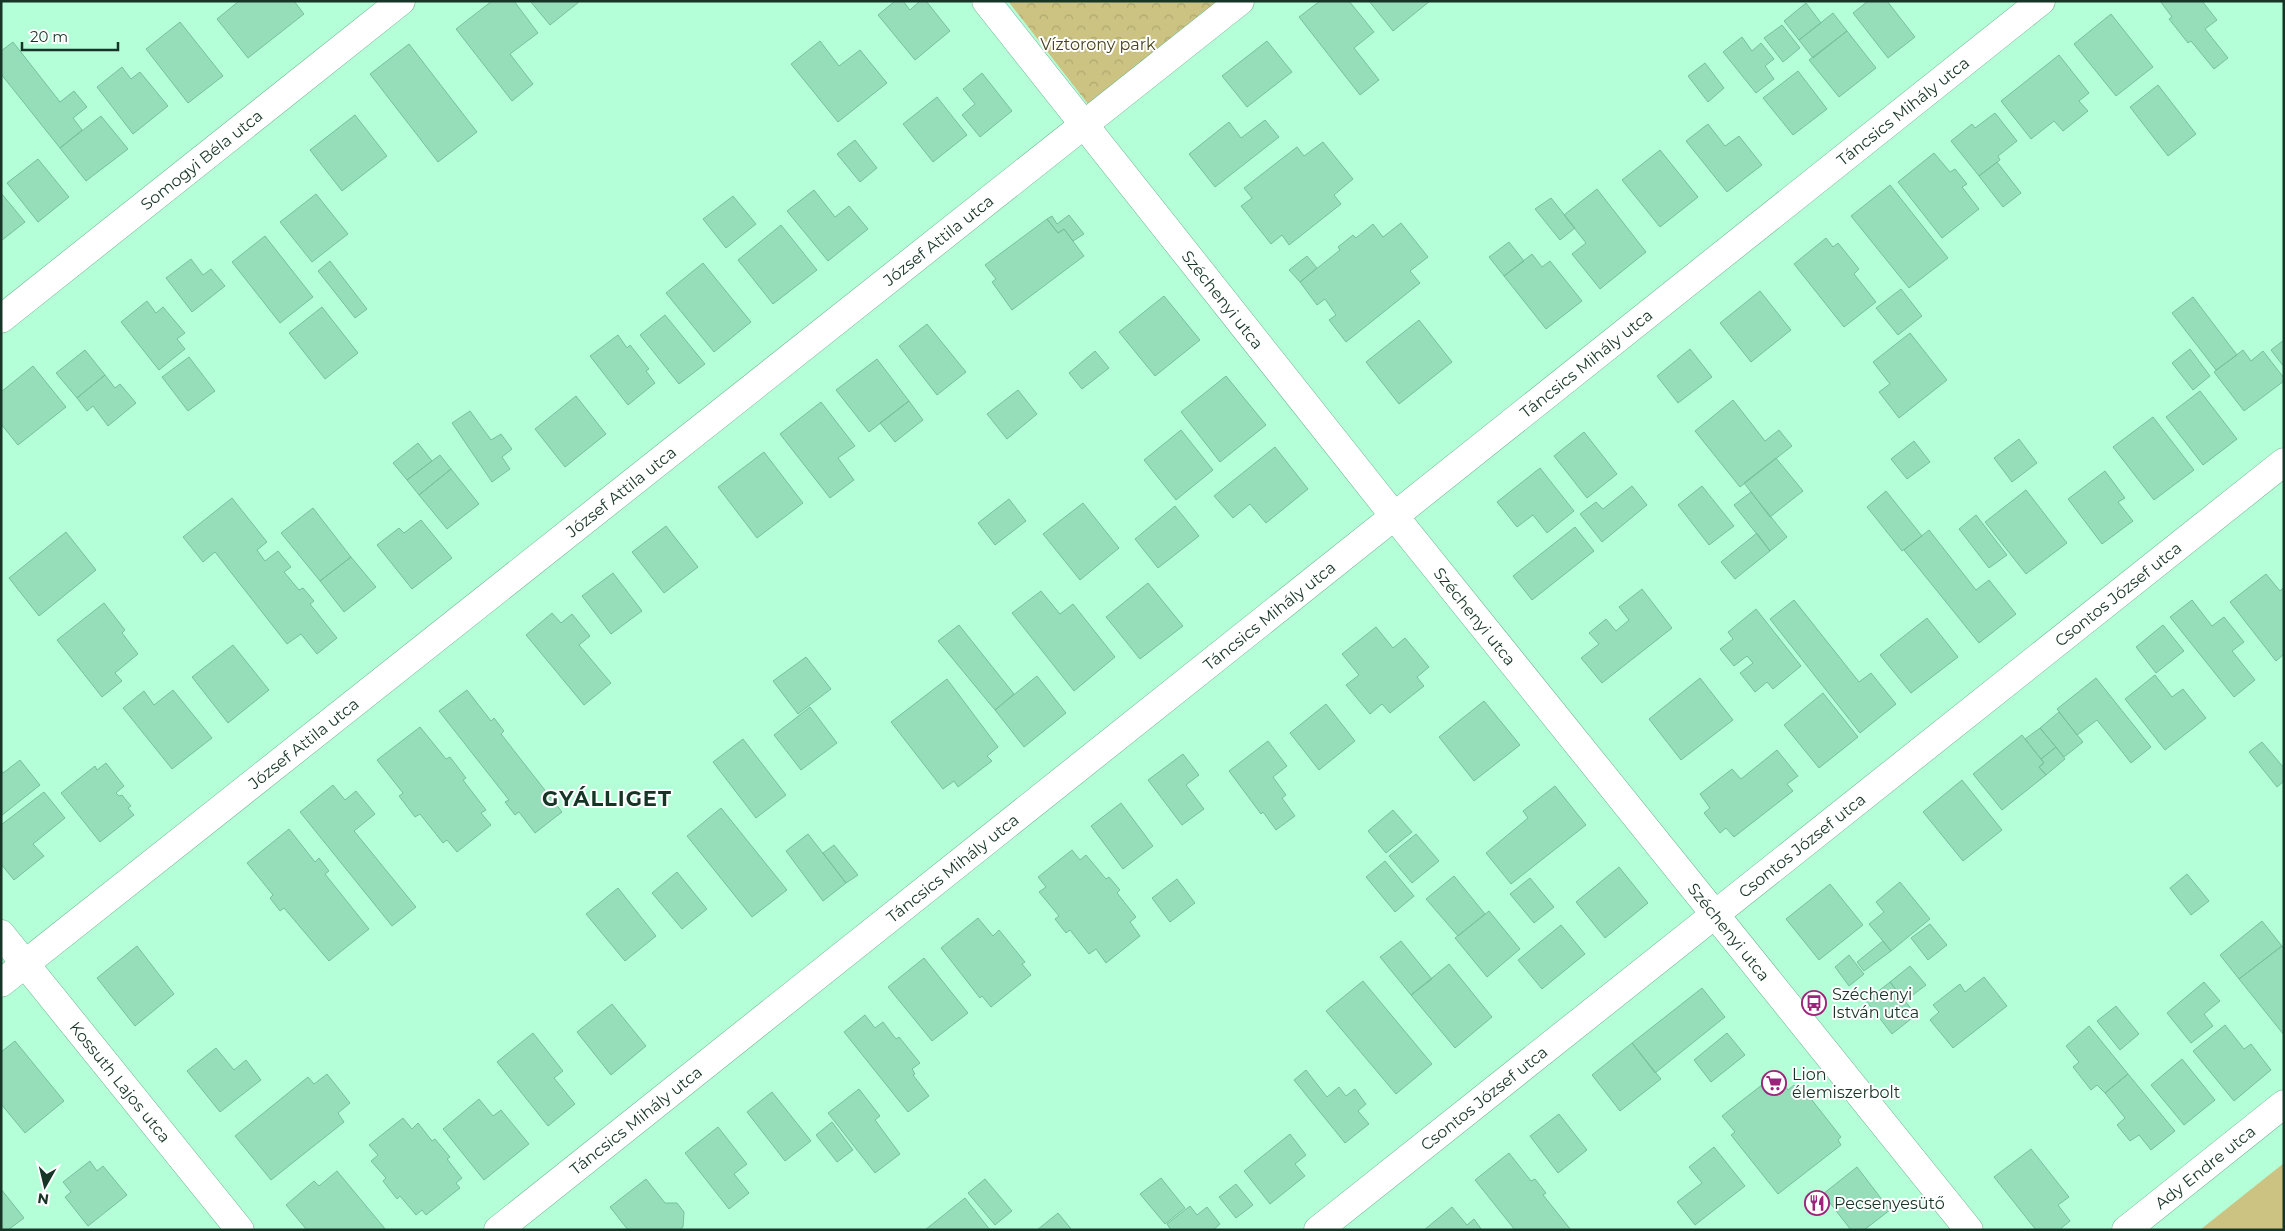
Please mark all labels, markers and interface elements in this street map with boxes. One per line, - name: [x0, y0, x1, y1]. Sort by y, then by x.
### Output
- scale bar: [22, 20, 119, 52]
- text: 20 m: [30, 27, 68, 46]
- park label: Víztorony park: [1040, 35, 1156, 54]
- street label: Táncsics Mihály utca: [1833, 53, 1973, 169]
- street label: Somogyi Béla utca: [137, 106, 266, 214]
- street label: József Attila utca: [879, 191, 997, 290]
- street label: Széchenyi utca: [1178, 247, 1267, 353]
- street label: Táncsics Mihály utca: [1516, 305, 1656, 422]
- street label: József Attila utca: [561, 442, 680, 542]
- street label: Csontos József utca: [2051, 538, 2185, 650]
- street label: Táncsics Mihály utca: [1199, 557, 1339, 674]
- street label: Széchenyi utca: [1430, 564, 1520, 669]
- street label: József Attila utca: [244, 694, 362, 793]
- district label: GYÁLLIGET: [542, 786, 672, 811]
- street label: Csontos József utca: [1735, 789, 1869, 902]
- street label: Táncsics Mihály utca: [883, 810, 1022, 926]
- street label: Széchenyi utca: [1684, 879, 1774, 985]
- place label: Széchenyi István utca: [1832, 985, 1919, 1022]
- bus stop icon: Széchenyi István utca: [1801, 990, 1827, 1016]
- street label: Kossuth Lajos utca: [66, 1018, 175, 1146]
- street label: Csontos József utca: [1417, 1042, 1551, 1154]
- street label: Táncsics Mihály utca: [566, 1062, 706, 1179]
- place label: Lion élemiszerbolt: [1792, 1065, 1901, 1102]
- supermarket icon: Lion élemiszerbolt: [1761, 1070, 1787, 1096]
- street label: Ady Endre utca: [2151, 1121, 2259, 1213]
- north arrow: [20, 1161, 70, 1211]
- text: N: [36, 1189, 50, 1209]
- restaurant icon: Pecsenyesütő: [1804, 1190, 1830, 1216]
- place label: Pecsenyesütő: [1834, 1194, 1945, 1213]

